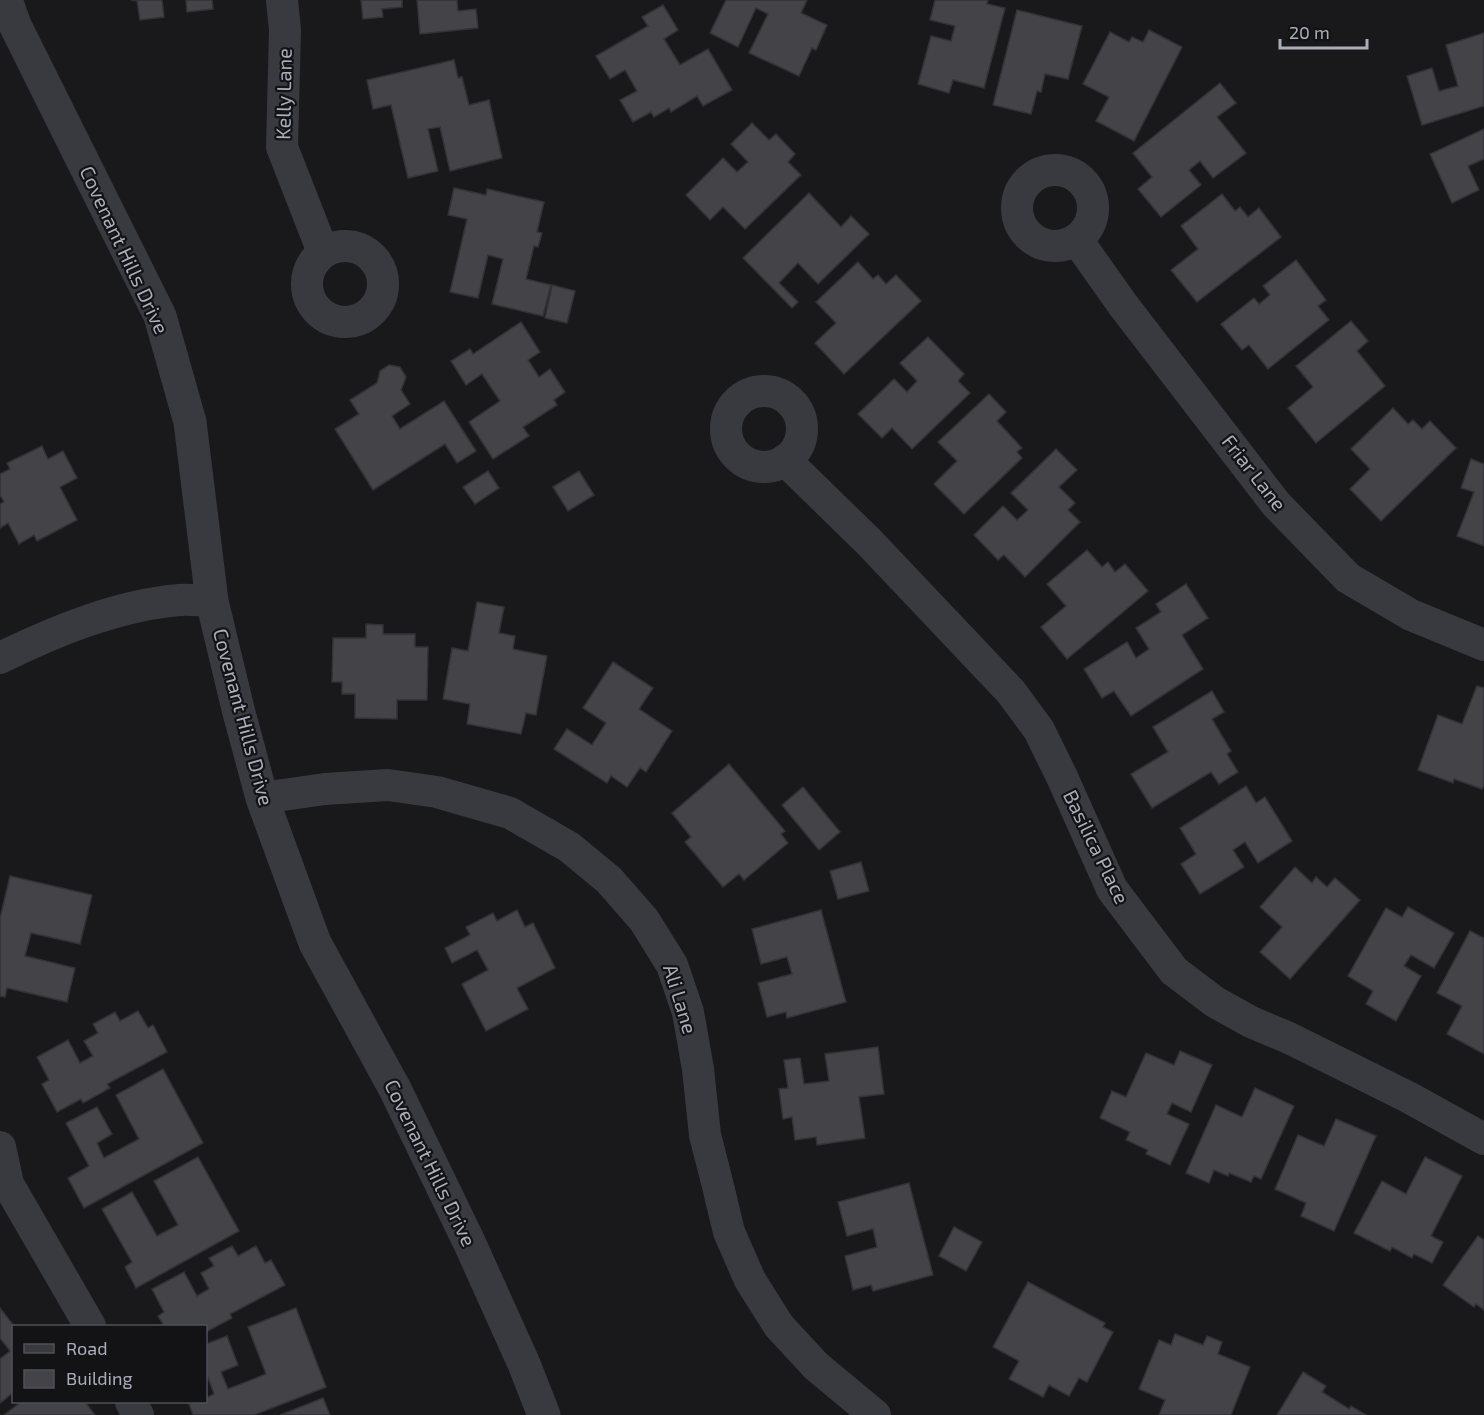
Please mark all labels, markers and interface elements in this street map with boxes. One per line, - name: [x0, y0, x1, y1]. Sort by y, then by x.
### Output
- scale bar: [1280, 12, 1367, 50]
- text: 20 m: [1289, 21, 1330, 43]
- street label: Kelly Lane: [270, 48, 296, 140]
- street label: Covenant Hills Drive: [75, 162, 174, 337]
- street label: Friar Lane: [1218, 429, 1292, 515]
- street label: Covenant Hills Drive: [209, 626, 279, 808]
- street label: Basilica Place: [1059, 786, 1135, 907]
- street label: Ali Lane: [659, 961, 703, 1036]
- street label: Covenant Hills Drive: [380, 1075, 482, 1250]
- legend: [12, 1325, 207, 1403]
- text: Road: [66, 1337, 107, 1359]
- text: Building: [66, 1367, 133, 1389]

